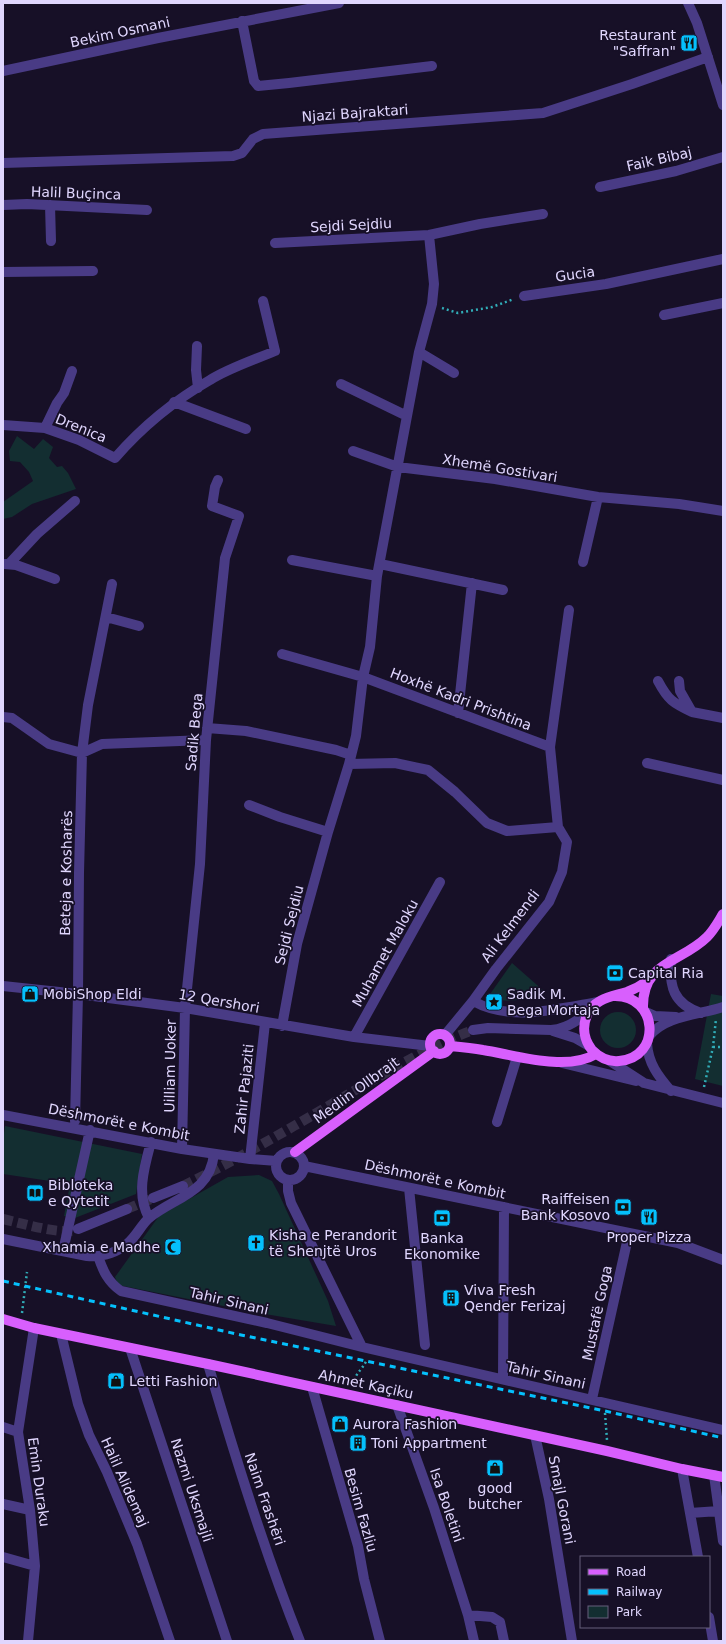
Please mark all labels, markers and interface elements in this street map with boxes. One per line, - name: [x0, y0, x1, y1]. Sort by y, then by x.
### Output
- street label: Bekim Osmani: [69, 14, 171, 50]
- place label: Restaurant "Saffran": [599, 27, 676, 59]
- restaurant icon: Restaurant "Saffran": [679, 33, 699, 53]
- street label: Njazi Bajraktari: [301, 101, 409, 125]
- street label: Faik Bibaj: [625, 144, 693, 174]
- street label: Halil Buçinca: [31, 183, 121, 203]
- street label: Sejdi Sejdiu: [310, 215, 392, 235]
- street label: Gucia: [554, 263, 596, 285]
- street label: Drenica: [53, 410, 109, 446]
- street label: Xhemë Gostivari: [441, 451, 559, 485]
- street label: Hoxhë Kadri Prishtina: [388, 665, 534, 733]
- street label: Sadik Bega: [183, 692, 205, 772]
- street label: Beteja e Kosharës: [57, 810, 75, 936]
- street label: Sejdi Sejdiu: [271, 883, 307, 967]
- street label: Ali Kelmendi: [478, 887, 542, 965]
- street label: Muhamet Maloku: [349, 897, 421, 1009]
- bank icon: Capital Ria: [605, 963, 625, 983]
- place label: Capital Ria: [628, 965, 704, 981]
- shop icon: MobiShop Eldi: [20, 984, 40, 1004]
- place label: MobiShop Eldi: [43, 986, 142, 1002]
- street label: 12 Qershori: [177, 986, 261, 1016]
- place label: Sadik M. Bega Mortaja: [507, 986, 600, 1018]
- place icon: Sadik M. Bega Mortaja: [484, 992, 504, 1012]
- street label: Uilliam Uoker: [161, 1019, 179, 1113]
- street label: Zahir Pajaziti: [231, 1043, 257, 1135]
- street label: Medlin Ollbrajt: [310, 1053, 402, 1126]
- street label: Dëshmorët e Kombit: [47, 1100, 192, 1144]
- street label: Dëshmorët e Kombit: [363, 1156, 507, 1202]
- place label: Bibloteka e Qytetit: [48, 1177, 113, 1209]
- library icon: Bibloteka e Qytetit: [25, 1183, 45, 1203]
- place label: Raiffeisen Bank Kosovo: [521, 1191, 610, 1223]
- bank icon: Raiffeisen Bank Kosovo: [613, 1197, 633, 1217]
- restaurant icon: Proper Pizza: [639, 1207, 659, 1227]
- bank icon: Banka Ekonomike: [432, 1208, 452, 1228]
- place label: Kisha e Perandorit të Shenjtë Uros: [269, 1227, 397, 1259]
- place label: Proper Pizza: [606, 1229, 692, 1245]
- place label: Banka Ekonomike: [404, 1230, 480, 1262]
- church icon: Kisha e Perandorit të Shenjtë Uros: [246, 1233, 266, 1253]
- mosque icon: Xhamia e Madhe: [163, 1237, 183, 1257]
- place label: Xhamia e Madhe: [42, 1239, 160, 1255]
- street label: Mustafë Goga: [579, 1264, 615, 1362]
- place label: Viva Fresh Qender Ferizaj: [464, 1282, 566, 1314]
- street label: Tahir Sinani: [187, 1284, 270, 1318]
- building icon: Viva Fresh Qender Ferizaj: [441, 1288, 461, 1308]
- street label: Tahir Sinani: [504, 1358, 587, 1392]
- street label: Ahmet Kaçiku: [317, 1366, 415, 1402]
- shop icon: Letti Fashion: [106, 1371, 126, 1391]
- place label: Letti Fashion: [129, 1373, 217, 1389]
- shop icon: Aurora Fashion: [330, 1414, 350, 1434]
- place label: Aurora Fashion: [353, 1416, 457, 1432]
- building icon: Toni Appartment: [348, 1433, 368, 1453]
- street label: Halil Alidemaj: [98, 1435, 152, 1529]
- place label: Toni Appartment: [370, 1435, 487, 1451]
- street label: Emin Duraku: [25, 1436, 53, 1528]
- street label: Nazmi Uksmajli: [168, 1436, 216, 1544]
- street label: Naim Frashëri: [242, 1451, 288, 1547]
- street label: Smajl Gorani: [546, 1454, 578, 1546]
- shop icon: good butcher: [485, 1458, 505, 1478]
- street label: Besim Fazliu: [341, 1466, 381, 1554]
- street label: Isa Boletini: [427, 1466, 467, 1544]
- place label: good butcher: [468, 1480, 522, 1512]
- legend: [580, 1556, 710, 1628]
- text: Road: [616, 1565, 646, 1579]
- text: Railway: [616, 1585, 662, 1599]
- text: Park: [616, 1605, 642, 1619]

